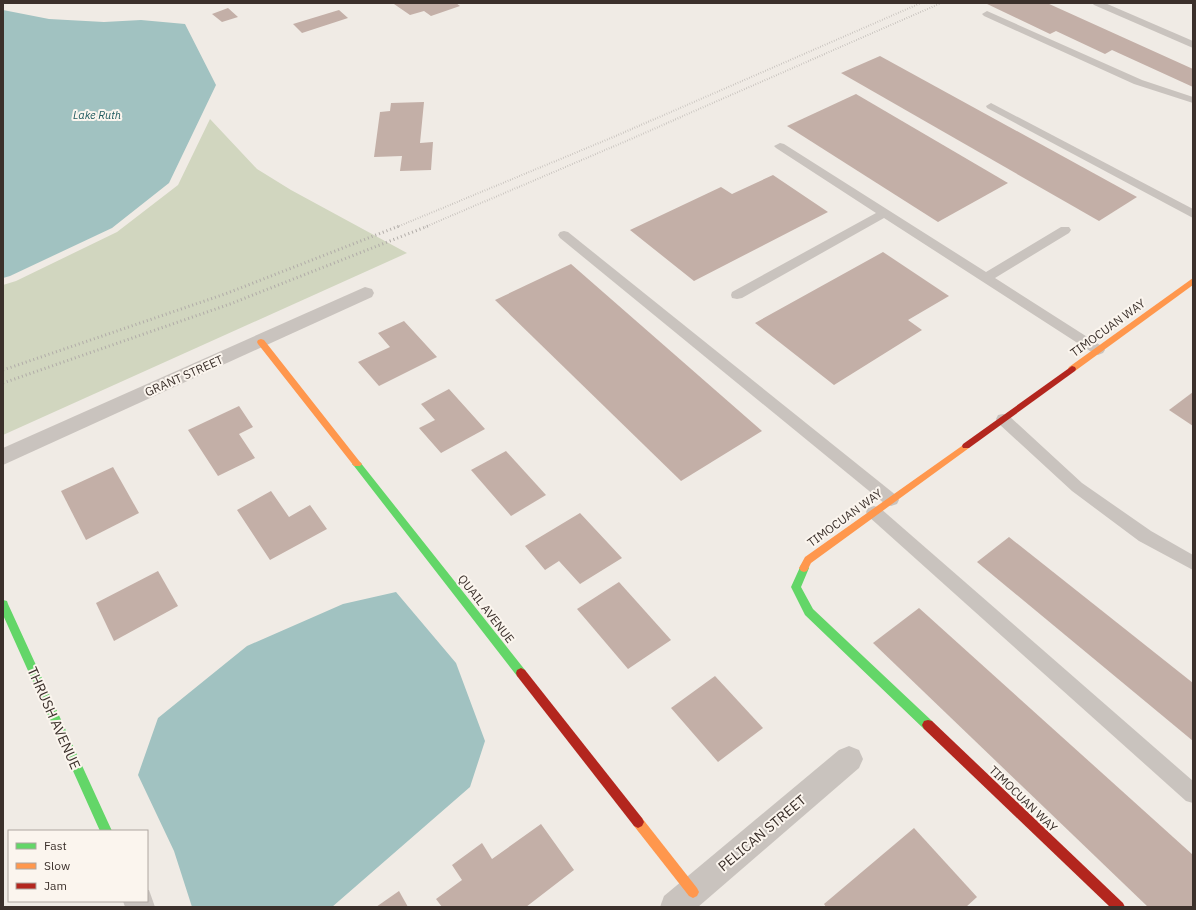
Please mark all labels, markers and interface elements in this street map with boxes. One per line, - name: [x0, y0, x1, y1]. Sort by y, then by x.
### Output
- water label: Lake Ruth: [73, 108, 121, 122]
- street label: TIMOCUAN WAY: [1067, 295, 1148, 360]
- street label: GRANT STREET: [142, 352, 225, 400]
- street label: TIMOCUAN WAY: [804, 485, 885, 550]
- street label: QUAIL AVENUE: [455, 571, 518, 646]
- street label: THRUSH AVENUE: [23, 664, 85, 772]
- street label: TIMOCUAN WAY: [986, 762, 1061, 835]
- street label: PELICAN STREET: [714, 791, 810, 875]
- legend: [8, 830, 148, 902]
- text: Fast: [44, 838, 67, 853]
- text: Slow: [44, 858, 70, 873]
- text: Jam: [44, 878, 67, 893]

